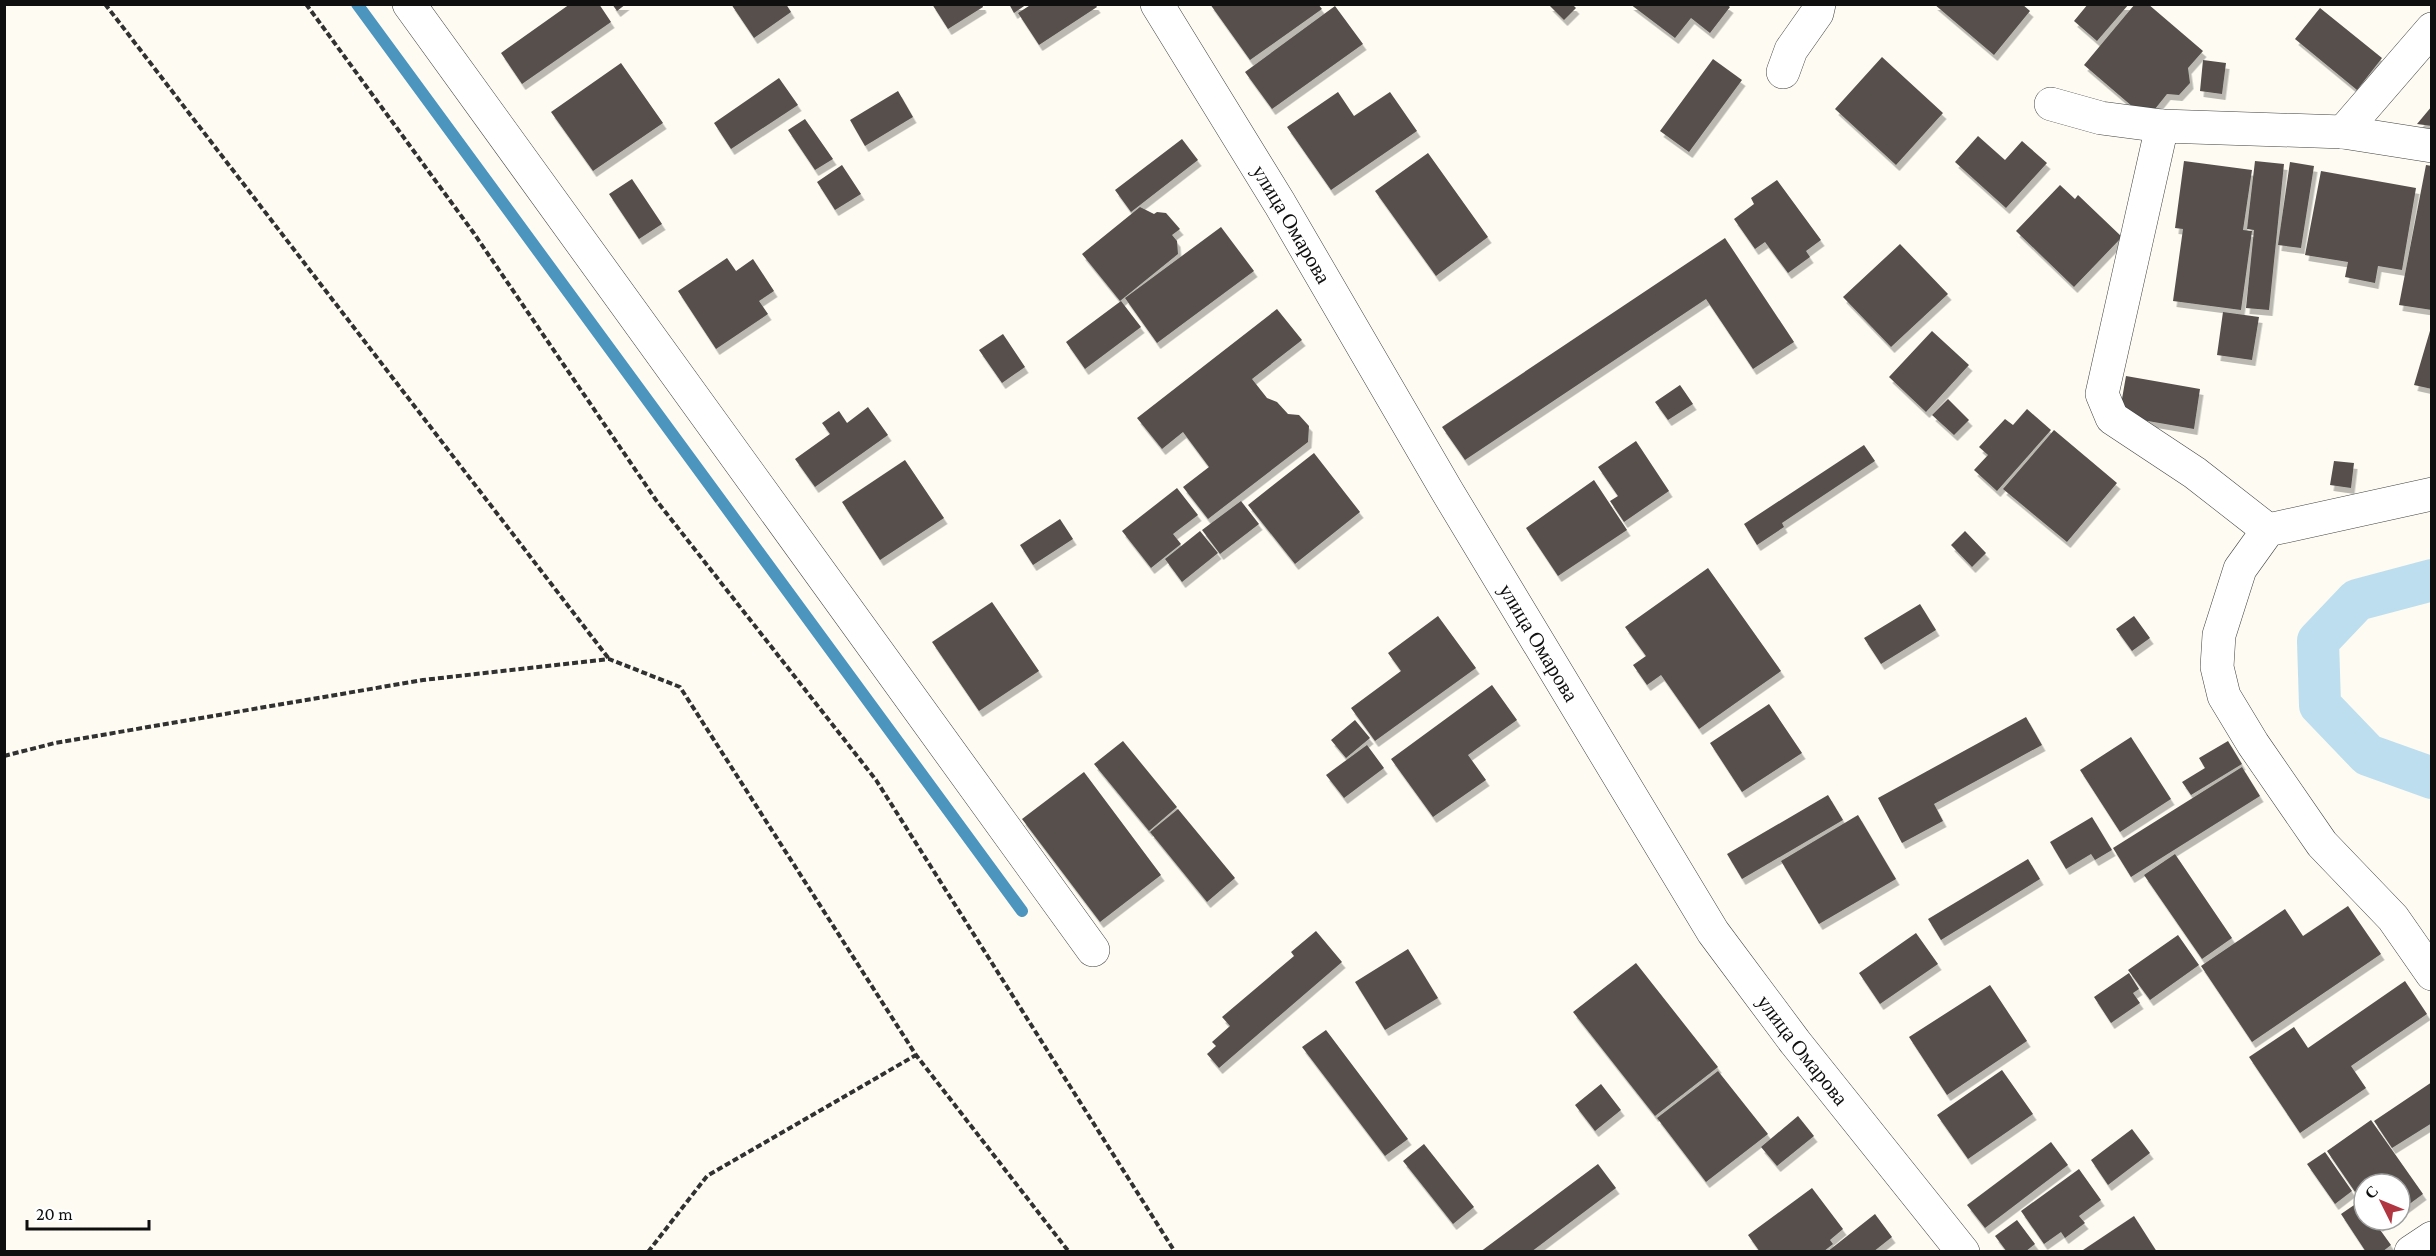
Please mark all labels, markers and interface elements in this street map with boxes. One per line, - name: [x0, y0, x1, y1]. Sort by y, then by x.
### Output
- street label: улица Омарова: [1247, 161, 1336, 288]
- street label: улица Омарова: [1494, 579, 1584, 707]
- street label: улица Омарова: [1752, 990, 1853, 1111]
- north arrow: [2352, 1172, 2412, 1232]
- text: С: [2361, 1182, 2382, 1202]
- scale bar: [27, 1193, 148, 1231]
- text: 20 m: [36, 1204, 73, 1224]

